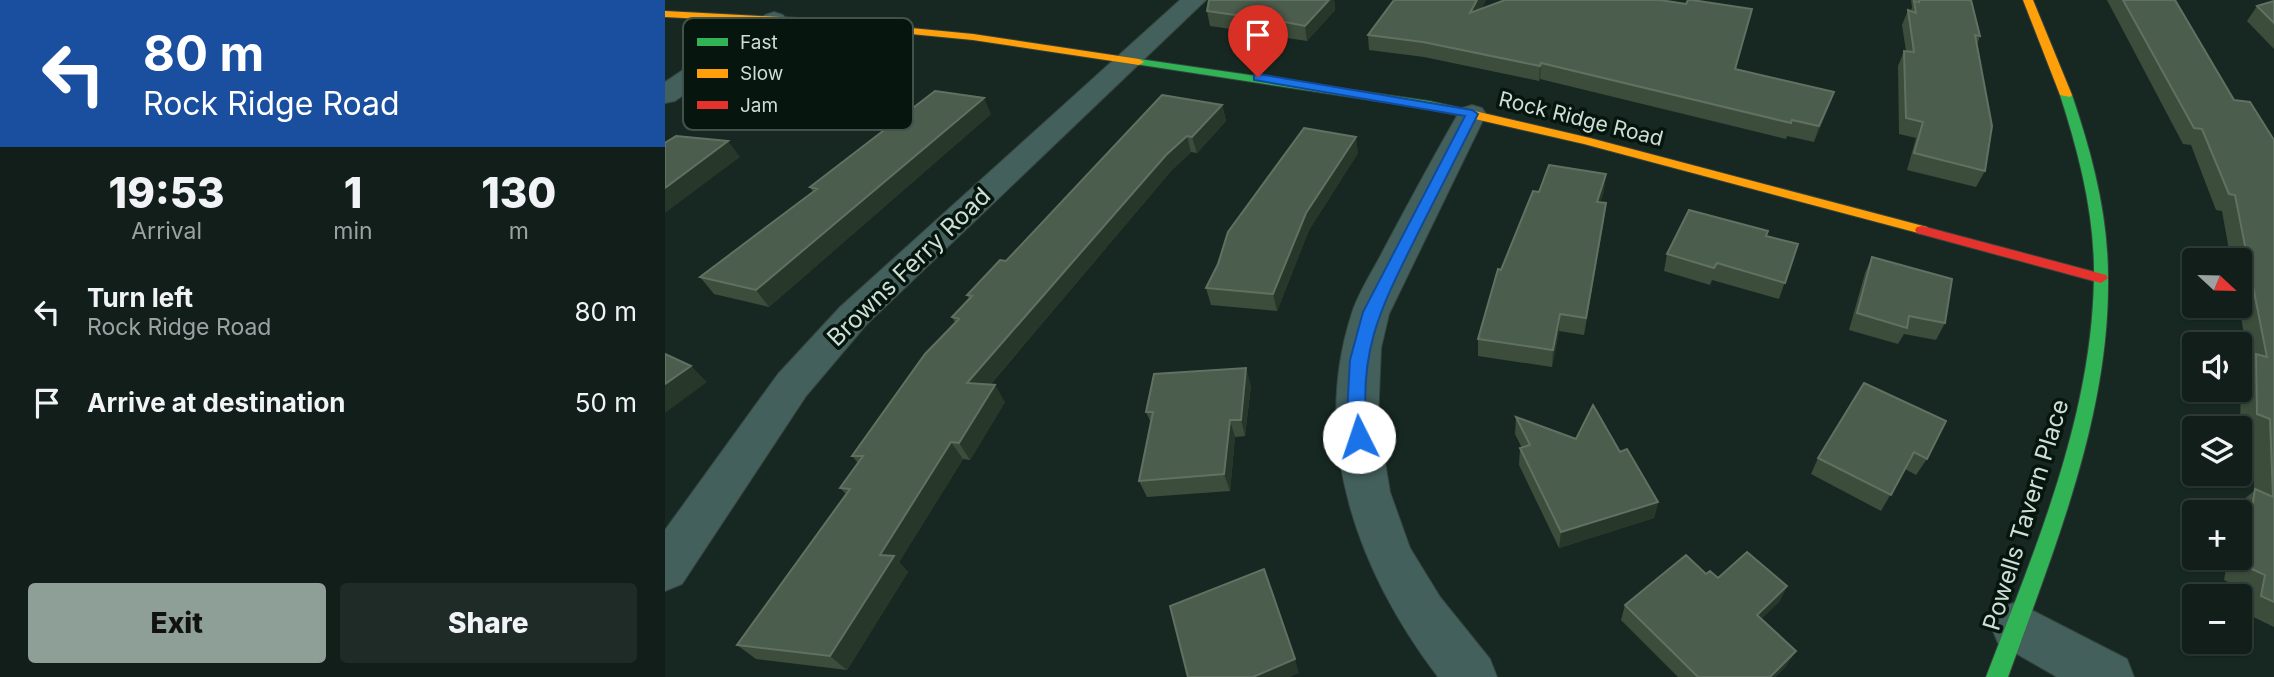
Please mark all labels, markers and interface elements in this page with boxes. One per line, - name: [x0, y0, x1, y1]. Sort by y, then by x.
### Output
- pin: [1228, 5, 1288, 77]
- icon: arrive: [1239, 16, 1277, 54]
- legend: [683, 18, 913, 130]
- text: 80 m: [143, 24, 264, 83]
- icon: left: [28, 28, 119, 119]
- text: Fast: [740, 31, 778, 54]
- text: Slow: [740, 62, 783, 85]
- text: Rock Ridge Road: [143, 84, 400, 123]
- street label: Rock Ridge Road: [1496, 86, 1666, 151]
- text: Jam: [740, 94, 778, 117]
- text: 19:53: [109, 167, 225, 218]
- text: 1: [344, 167, 362, 218]
- text: 130: [481, 167, 556, 218]
- street label: Browns Ferry Road: [821, 181, 996, 352]
- text: Arrival: [131, 217, 202, 245]
- text: min: [333, 217, 373, 245]
- text: m: [509, 217, 529, 245]
- north arrow: [2182, 248, 2252, 318]
- map controls: [2182, 248, 2252, 654]
- text: Turn left: [87, 282, 193, 313]
- icon: left: [28, 293, 66, 331]
- text: 80 m: [574, 296, 637, 327]
- text: Rock Ridge Road: [87, 313, 271, 341]
- button: sound: [2182, 332, 2252, 402]
- icon: arrive: [28, 384, 66, 422]
- text: Arrive at destination: [87, 387, 346, 418]
- text: 50 m: [575, 387, 637, 418]
- street label: Powells Tavern Place: [1977, 396, 2074, 634]
- position arrow: [1322, 400, 1396, 474]
- button: layers: [2182, 416, 2252, 486]
- button: +: [2182, 500, 2252, 570]
- button: Exit: [28, 583, 326, 663]
- button: Share: [340, 583, 637, 663]
- button: −: [2182, 584, 2252, 654]

